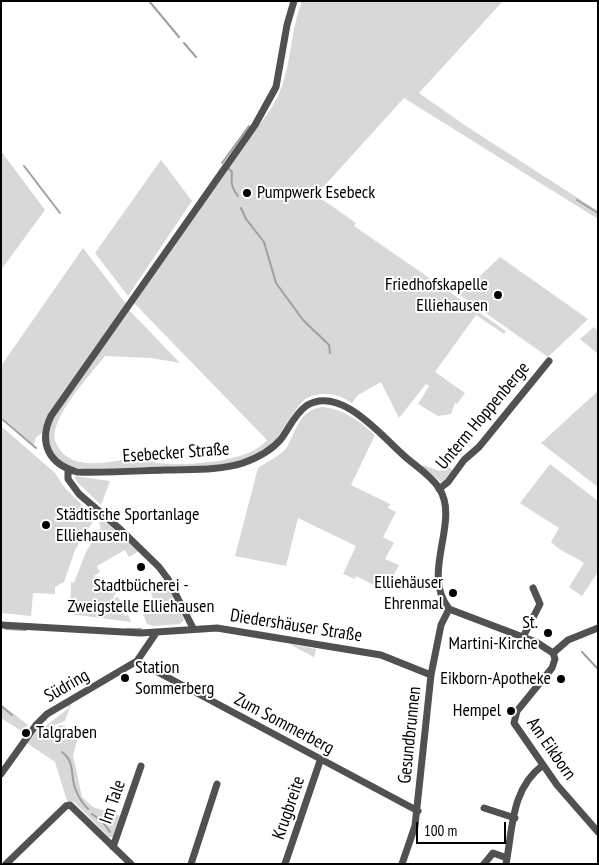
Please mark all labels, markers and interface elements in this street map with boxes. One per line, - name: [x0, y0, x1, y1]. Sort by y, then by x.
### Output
- place label: Pumpwerk Esebeck: [257, 182, 375, 204]
- marker: Pumpwerk Esebeck: [241, 187, 253, 199]
- place label: Friedhofskapelle Elliehausen: [385, 274, 488, 316]
- marker: Friedhofskapelle Elliehausen: [492, 289, 504, 301]
- street label: Unterm Hoppenberge: [432, 358, 534, 474]
- street label: Esebecker Straße: [122, 439, 230, 467]
- place label: Städtische Sportanlage Elliehausen: [56, 504, 199, 546]
- marker: Städtische Sportanlage Elliehausen: [40, 519, 52, 531]
- marker: Stadtbücherei - Zweigstelle Elliehausen: [135, 561, 147, 573]
- place label: Elliehäuser Ehrenmal: [374, 572, 443, 614]
- place label: Stadtbücherei - Zweigstelle Elliehausen: [68, 575, 214, 618]
- marker: Elliehäuser Ehrenmal: [447, 587, 459, 599]
- street label: Diedershäuser Straße: [229, 605, 363, 647]
- place label: St. Martini-Kirche: [449, 612, 538, 654]
- marker: St. Martini-Kirche: [542, 627, 554, 639]
- place label: Station Sommerberg: [135, 657, 214, 700]
- street label: Südring: [41, 665, 93, 707]
- place label: Eikborn-Apotheke: [440, 668, 551, 690]
- marker: Station Sommerberg: [119, 672, 131, 684]
- marker: Eikborn-Apotheke: [555, 673, 567, 685]
- street label: Gesundbrunnen: [394, 685, 426, 785]
- street label: Zum Sommerberg: [230, 689, 338, 759]
- place label: Hempel: [453, 700, 501, 722]
- marker: Hempel: [505, 705, 517, 717]
- street label: Am Eikborn: [522, 714, 580, 784]
- place label: Talgraben: [36, 722, 97, 744]
- marker: Talgraben: [20, 727, 32, 739]
- street label: Krugbreite: [268, 774, 310, 842]
- street label: Im Tale: [95, 777, 131, 827]
- scale bar: [419, 812, 509, 844]
- text: 100 m: [424, 821, 457, 840]

